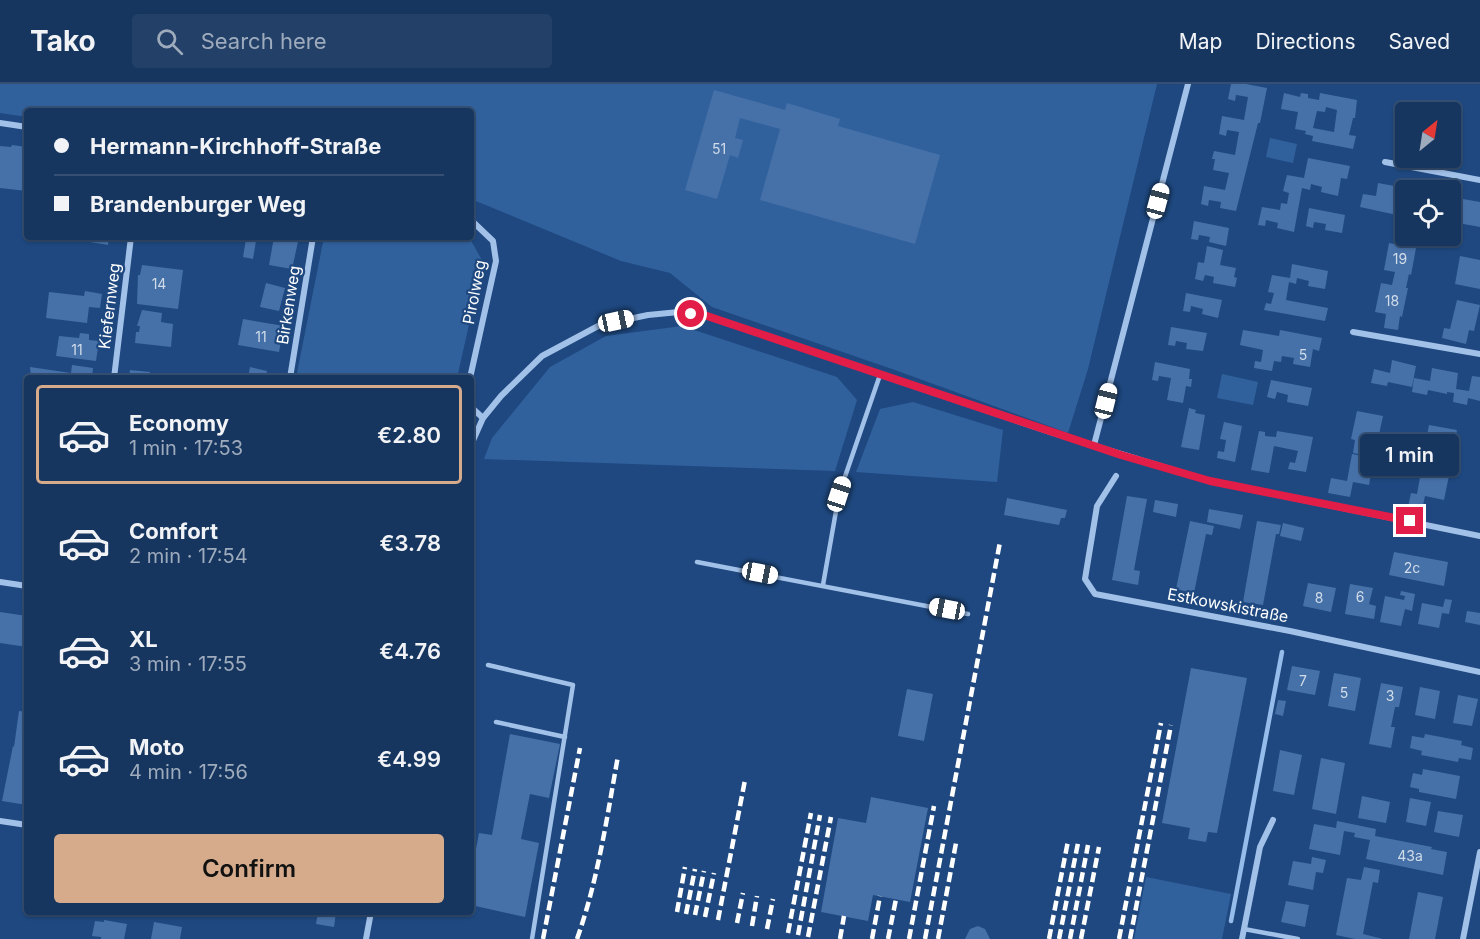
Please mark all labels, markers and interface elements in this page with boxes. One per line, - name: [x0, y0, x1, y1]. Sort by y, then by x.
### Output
- search box: [132, 14, 552, 68]
- text: Tako: [30, 24, 96, 58]
- icon: search: [153, 25, 186, 58]
- text: Search here: [201, 28, 326, 54]
- text: Map: [1179, 29, 1222, 54]
- text: Directions: [1255, 29, 1356, 54]
- text: Saved: [1389, 29, 1450, 54]
- north arrow: [1395, 102, 1461, 168]
- map controls: [1395, 102, 1461, 246]
- text: Hermann-Kirchhoff-Straße: [90, 133, 381, 159]
- house number: 51: [712, 140, 726, 157]
- button: locate: [1395, 180, 1461, 246]
- car: [1145, 181, 1171, 221]
- text: Brandenburger Weg: [90, 191, 306, 217]
- house number: 19: [1393, 250, 1407, 267]
- street label: Pirolweg: [458, 258, 490, 326]
- street label: Kiefernweg: [94, 262, 124, 350]
- street label: Birkenweg: [272, 264, 304, 346]
- house number: 14: [152, 275, 166, 292]
- house number: 18: [1385, 292, 1399, 309]
- route start: [677, 300, 704, 327]
- car: [597, 308, 635, 334]
- house number: 11: [255, 328, 267, 345]
- house number: 11: [71, 341, 83, 358]
- house number: 5: [1299, 346, 1307, 363]
- car: [1093, 381, 1119, 421]
- icon: car: [57, 408, 111, 462]
- text: Economy: [129, 410, 229, 436]
- text: €2.80: [377, 422, 441, 448]
- callout: 1 min: [1360, 434, 1460, 476]
- text: 1 min · 17:53: [129, 436, 243, 460]
- text: 1 min: [1385, 443, 1434, 467]
- car: [825, 474, 853, 514]
- route end: [1396, 507, 1423, 534]
- icon: car: [57, 516, 111, 570]
- text: Comfort: [129, 518, 218, 544]
- text: €3.78: [380, 530, 441, 556]
- text: 2 min · 17:54: [129, 544, 248, 568]
- house number: 2c: [1404, 559, 1420, 576]
- car: [741, 561, 779, 585]
- street label: Estkowskistraße: [1166, 583, 1290, 627]
- house number: 6: [1356, 588, 1364, 605]
- house number: 8: [1315, 589, 1323, 606]
- car: [928, 597, 966, 621]
- icon: car: [57, 624, 111, 678]
- text: XL: [129, 626, 158, 652]
- text: €4.76: [379, 638, 441, 664]
- text: 3 min · 17:55: [129, 652, 247, 676]
- house number: 7: [1299, 672, 1307, 689]
- house number: 5: [1340, 684, 1348, 701]
- house number: 3: [1386, 687, 1394, 704]
- icon: car: [57, 732, 111, 786]
- text: Moto: [129, 734, 184, 760]
- text: €4.99: [377, 746, 441, 772]
- text: 4 min · 17:56: [129, 760, 248, 784]
- button: Confirm: [54, 834, 444, 903]
- house number: 43a: [1397, 847, 1423, 864]

